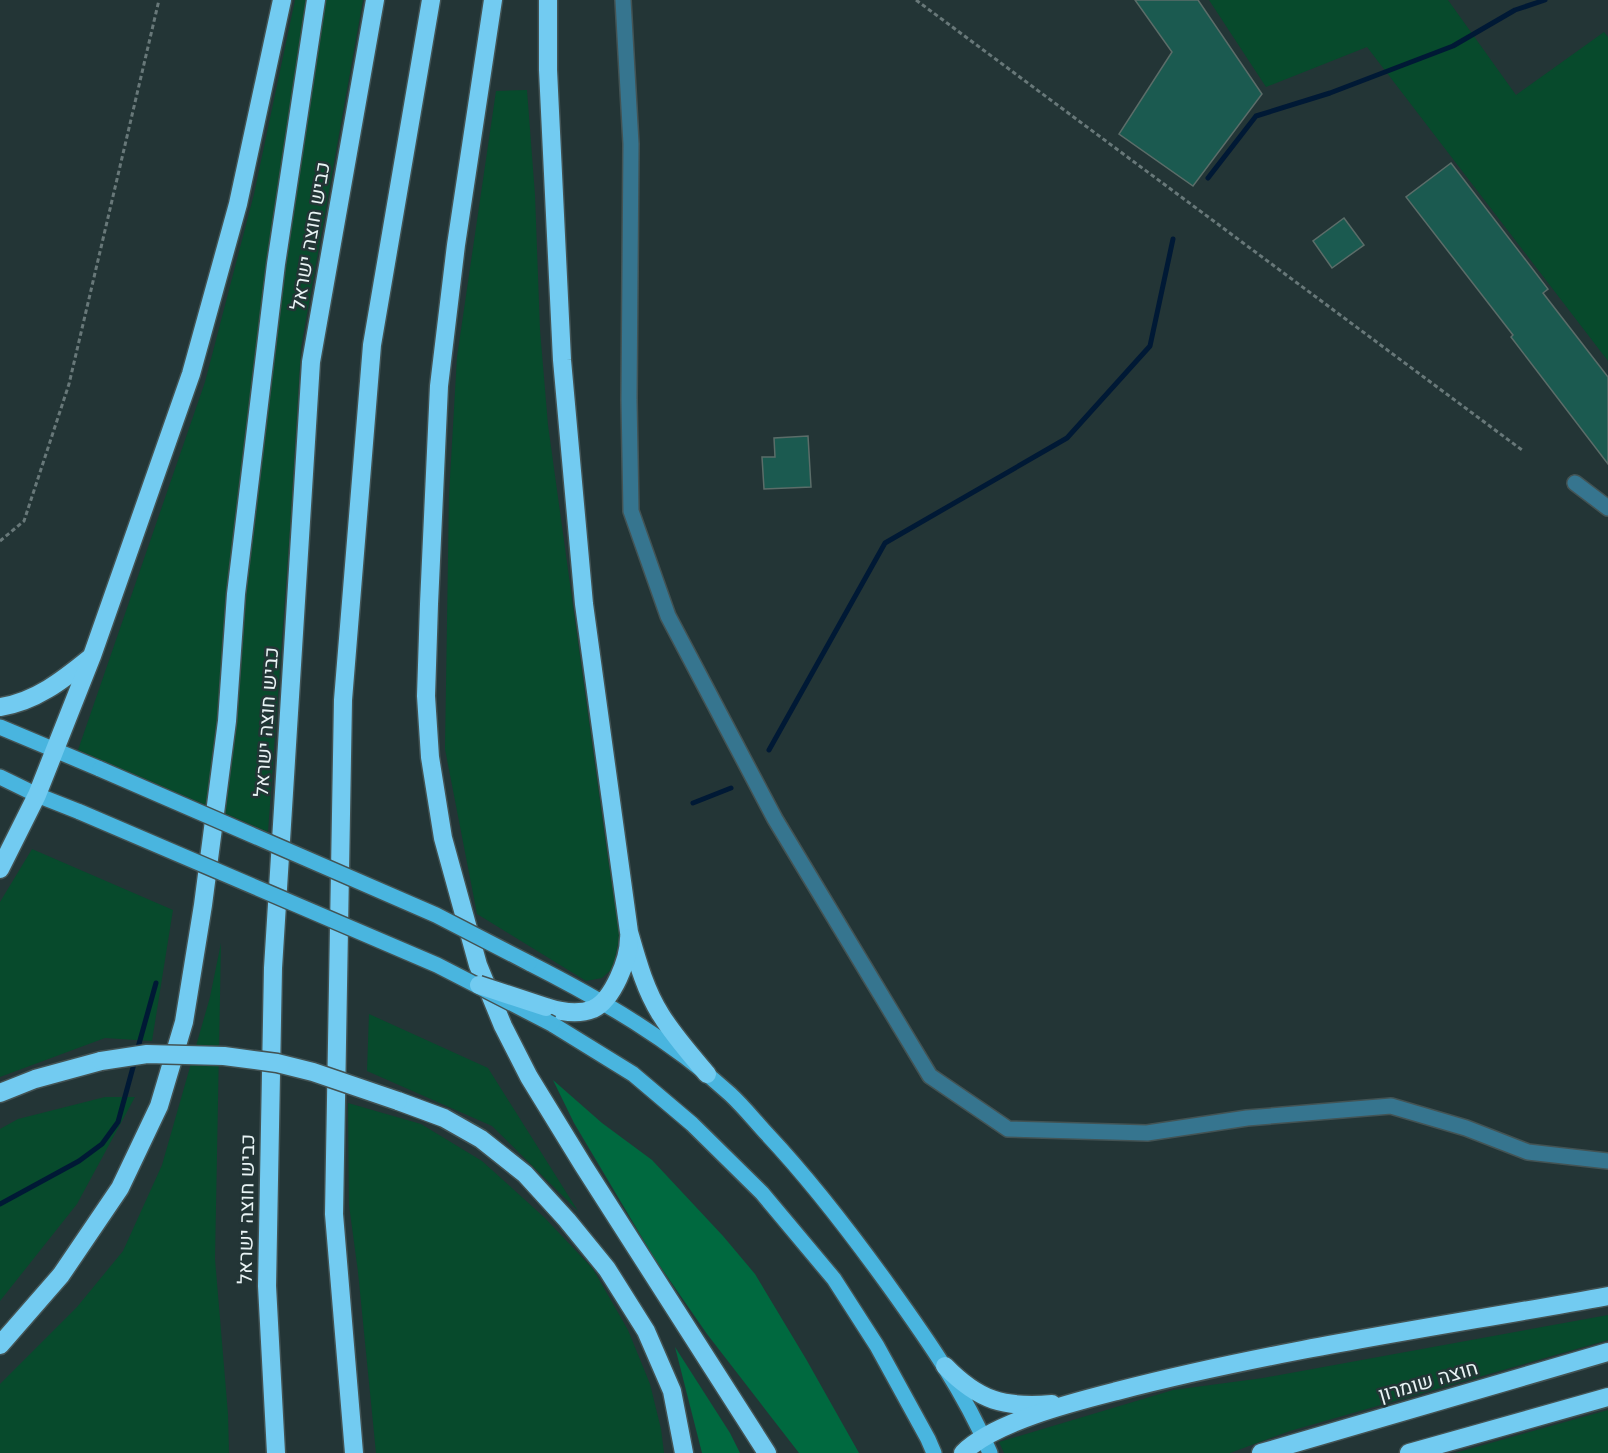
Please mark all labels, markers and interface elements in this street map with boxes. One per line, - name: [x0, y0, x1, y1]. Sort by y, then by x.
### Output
- street label: כביש חוצה ישראל: [285, 160, 335, 312]
- street label: כביש חוצה ישראל: [249, 646, 283, 798]
- street label: כביש חוצה ישראל: [233, 1134, 259, 1284]
- street label: חוצה שומרון: [1375, 1355, 1481, 1407]

